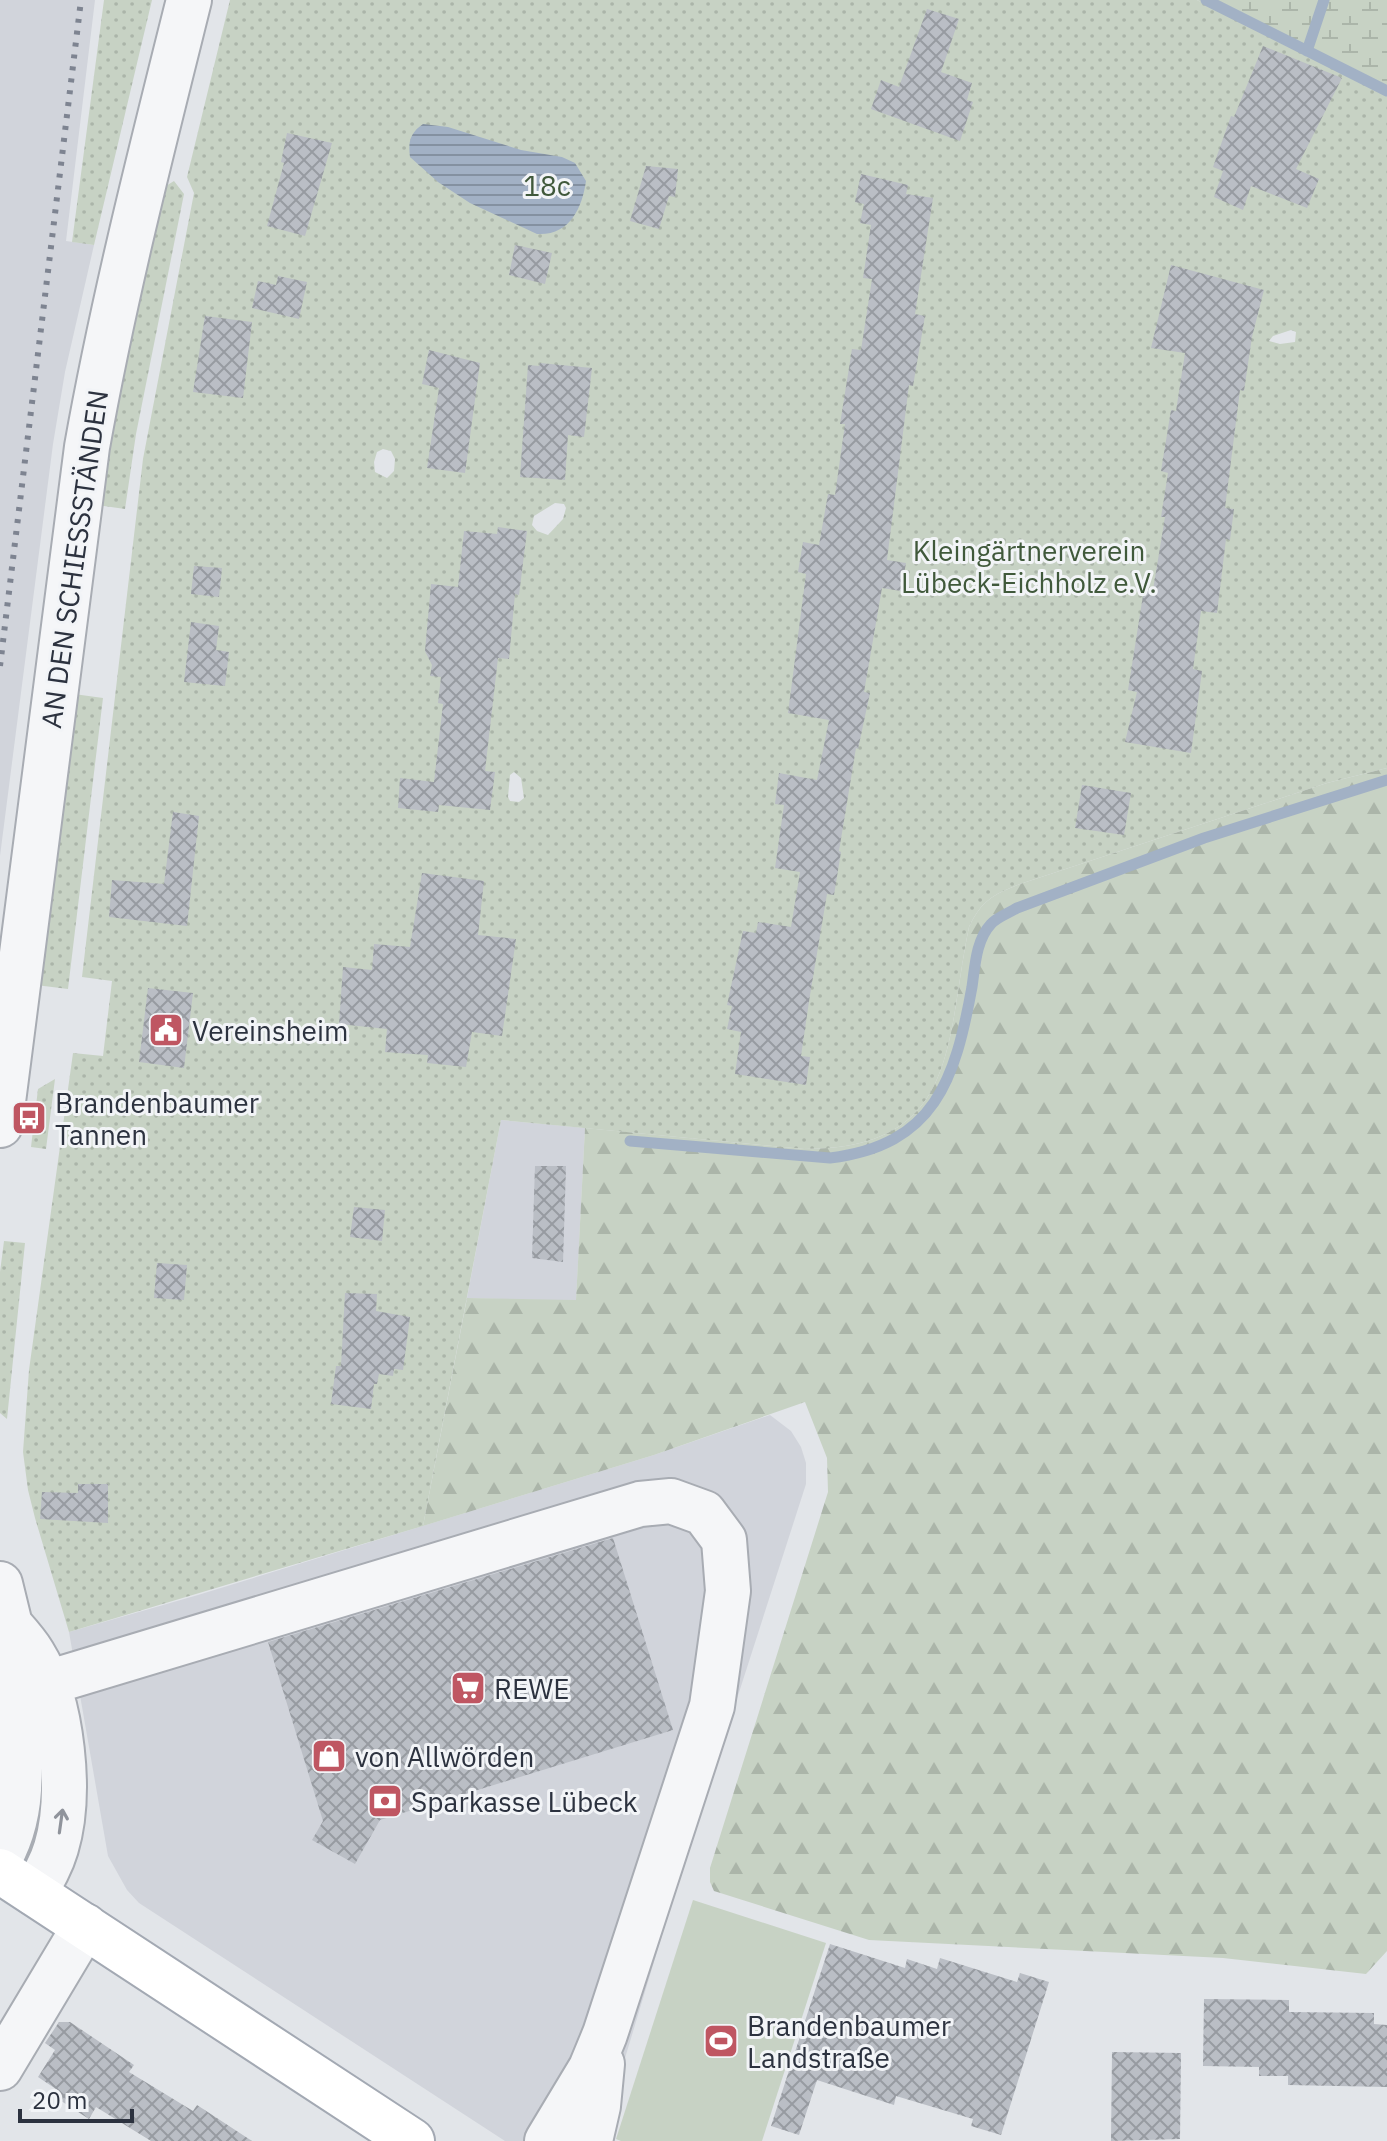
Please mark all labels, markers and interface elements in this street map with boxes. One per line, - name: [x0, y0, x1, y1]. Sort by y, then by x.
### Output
- park label: 18c: [523, 167, 571, 204]
- street label: AN DEN SCHIESSSTÄNDEN: [32, 387, 116, 731]
- park label: Kleingärtnerverein Lübeck-Eichholz e.V.: [901, 532, 1157, 601]
- public building icon: Vereinsheim: [147, 1011, 185, 1049]
- place label: Vereinsheim: [192, 1012, 348, 1049]
- place label: Brandenbaumer Tannen: [55, 1084, 259, 1153]
- bus stop icon: Brandenbaumer Tannen: [10, 1099, 48, 1137]
- supermarket icon: REWE: [449, 1669, 487, 1707]
- place label: REWE: [494, 1670, 570, 1707]
- shop icon: von Allwörden: [310, 1737, 348, 1775]
- place label: von Allwörden: [355, 1738, 534, 1775]
- bank icon: Sparkasse Lübeck: [366, 1782, 404, 1820]
- place label: Sparkasse Lübeck: [411, 1783, 638, 1820]
- one-way arrow: [54, 1809, 69, 1834]
- place label: Brandenbaumer Landstraße: [747, 2007, 951, 2076]
- sports icon: Brandenbaumer Landstraße: [702, 2022, 740, 2060]
- scale bar: [20, 2073, 132, 2123]
- text: 20 m: [32, 2084, 87, 2116]

